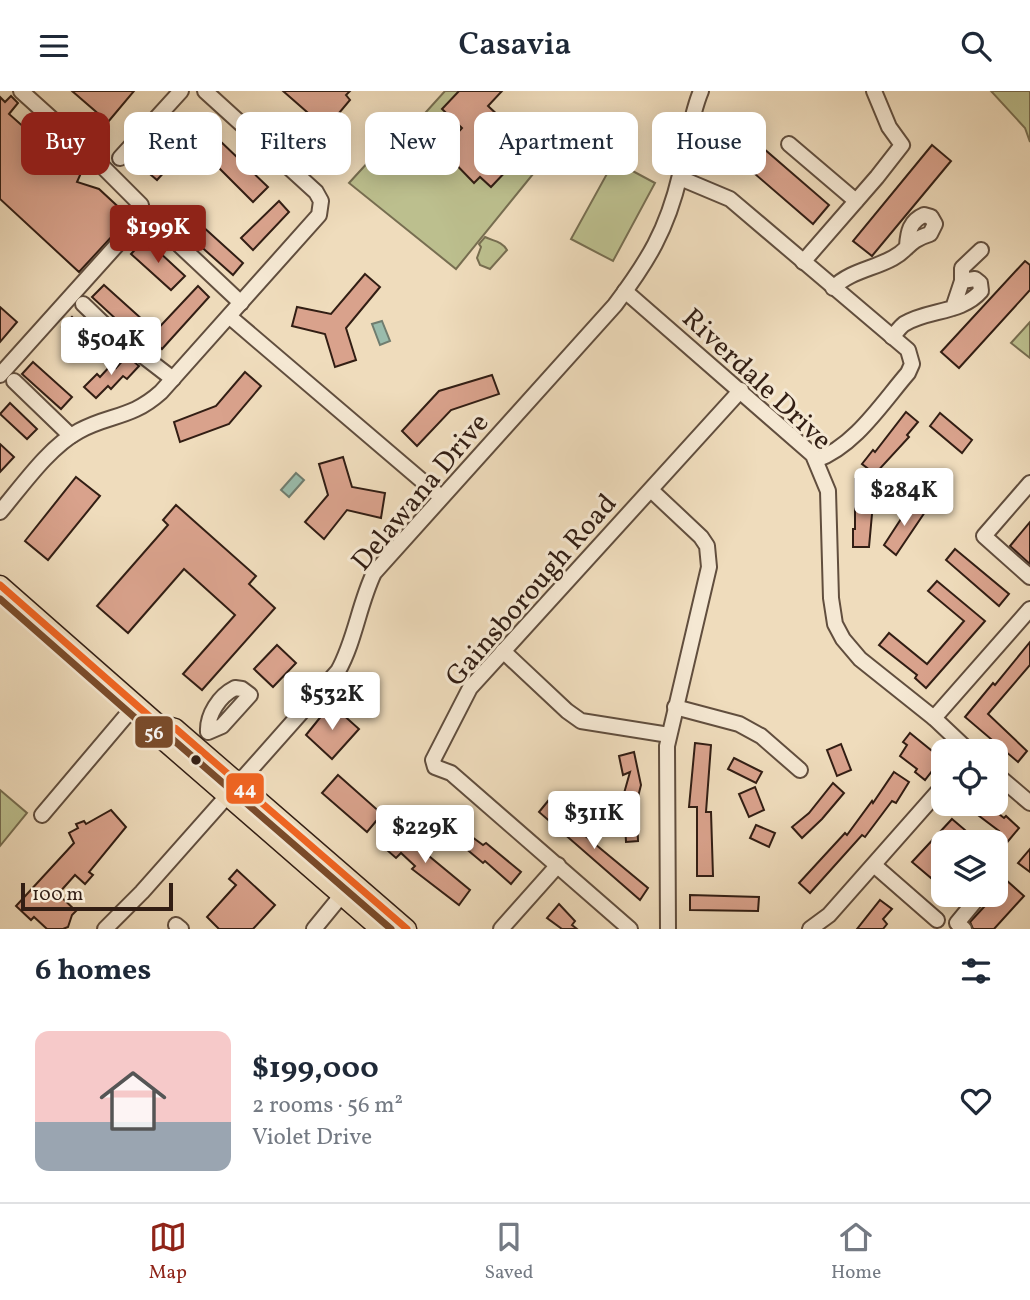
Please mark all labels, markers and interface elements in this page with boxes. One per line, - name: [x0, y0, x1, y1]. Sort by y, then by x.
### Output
- text: Casavia: [459, 24, 571, 68]
- icon: menu: [35, 27, 73, 65]
- icon: search: [957, 27, 995, 65]
- chip: Buy: [21, 112, 110, 175]
- chip: Rent: [124, 112, 222, 175]
- chip: Filters: [236, 112, 351, 175]
- chip: New: [365, 112, 460, 175]
- chip: Apartment: [474, 112, 638, 175]
- chip: House: [652, 112, 766, 175]
- pin: $199K: [109, 205, 207, 265]
- text: $199K: [126, 212, 190, 244]
- street label: Riverdale Drive: [673, 300, 840, 460]
- pin: $504K: [62, 317, 160, 377]
- text: $504K: [77, 324, 145, 356]
- street label: Delawana Drive: [343, 405, 499, 580]
- pin: $284K: [855, 469, 953, 528]
- text: $284K: [870, 475, 938, 507]
- street label: Gainsborough Road: [437, 486, 627, 696]
- pin: $532K: [283, 673, 381, 732]
- text: $532K: [300, 679, 364, 711]
- line badge: 56: [134, 715, 174, 749]
- text: 56: [144, 721, 164, 747]
- map controls: [931, 739, 1008, 907]
- button: locate: [931, 739, 1008, 816]
- unlabelled marker: [189, 753, 203, 767]
- line badge: 44: [225, 772, 265, 805]
- text: 44: [233, 777, 257, 803]
- pin: $311K: [545, 791, 643, 851]
- text: $311K: [564, 798, 624, 830]
- pin: $229K: [376, 805, 474, 865]
- text: $229K: [392, 812, 458, 844]
- button: layers: [931, 830, 1008, 907]
- scale bar: [21, 880, 173, 912]
- text: 100 m: [32, 882, 83, 908]
- text: 6 homes: [35, 950, 151, 992]
- icon: filters: [957, 952, 995, 990]
- text: $199,000: [252, 1048, 379, 1090]
- icon: home: [91, 1059, 175, 1143]
- icon: heart: [957, 1082, 995, 1120]
- text: 2 rooms · 56 m²: [252, 1090, 403, 1122]
- text: Violet Drive: [252, 1122, 372, 1154]
- tab: Map: [149, 1218, 187, 1286]
- tab: Saved: [484, 1218, 533, 1286]
- tab: Home: [831, 1218, 881, 1286]

